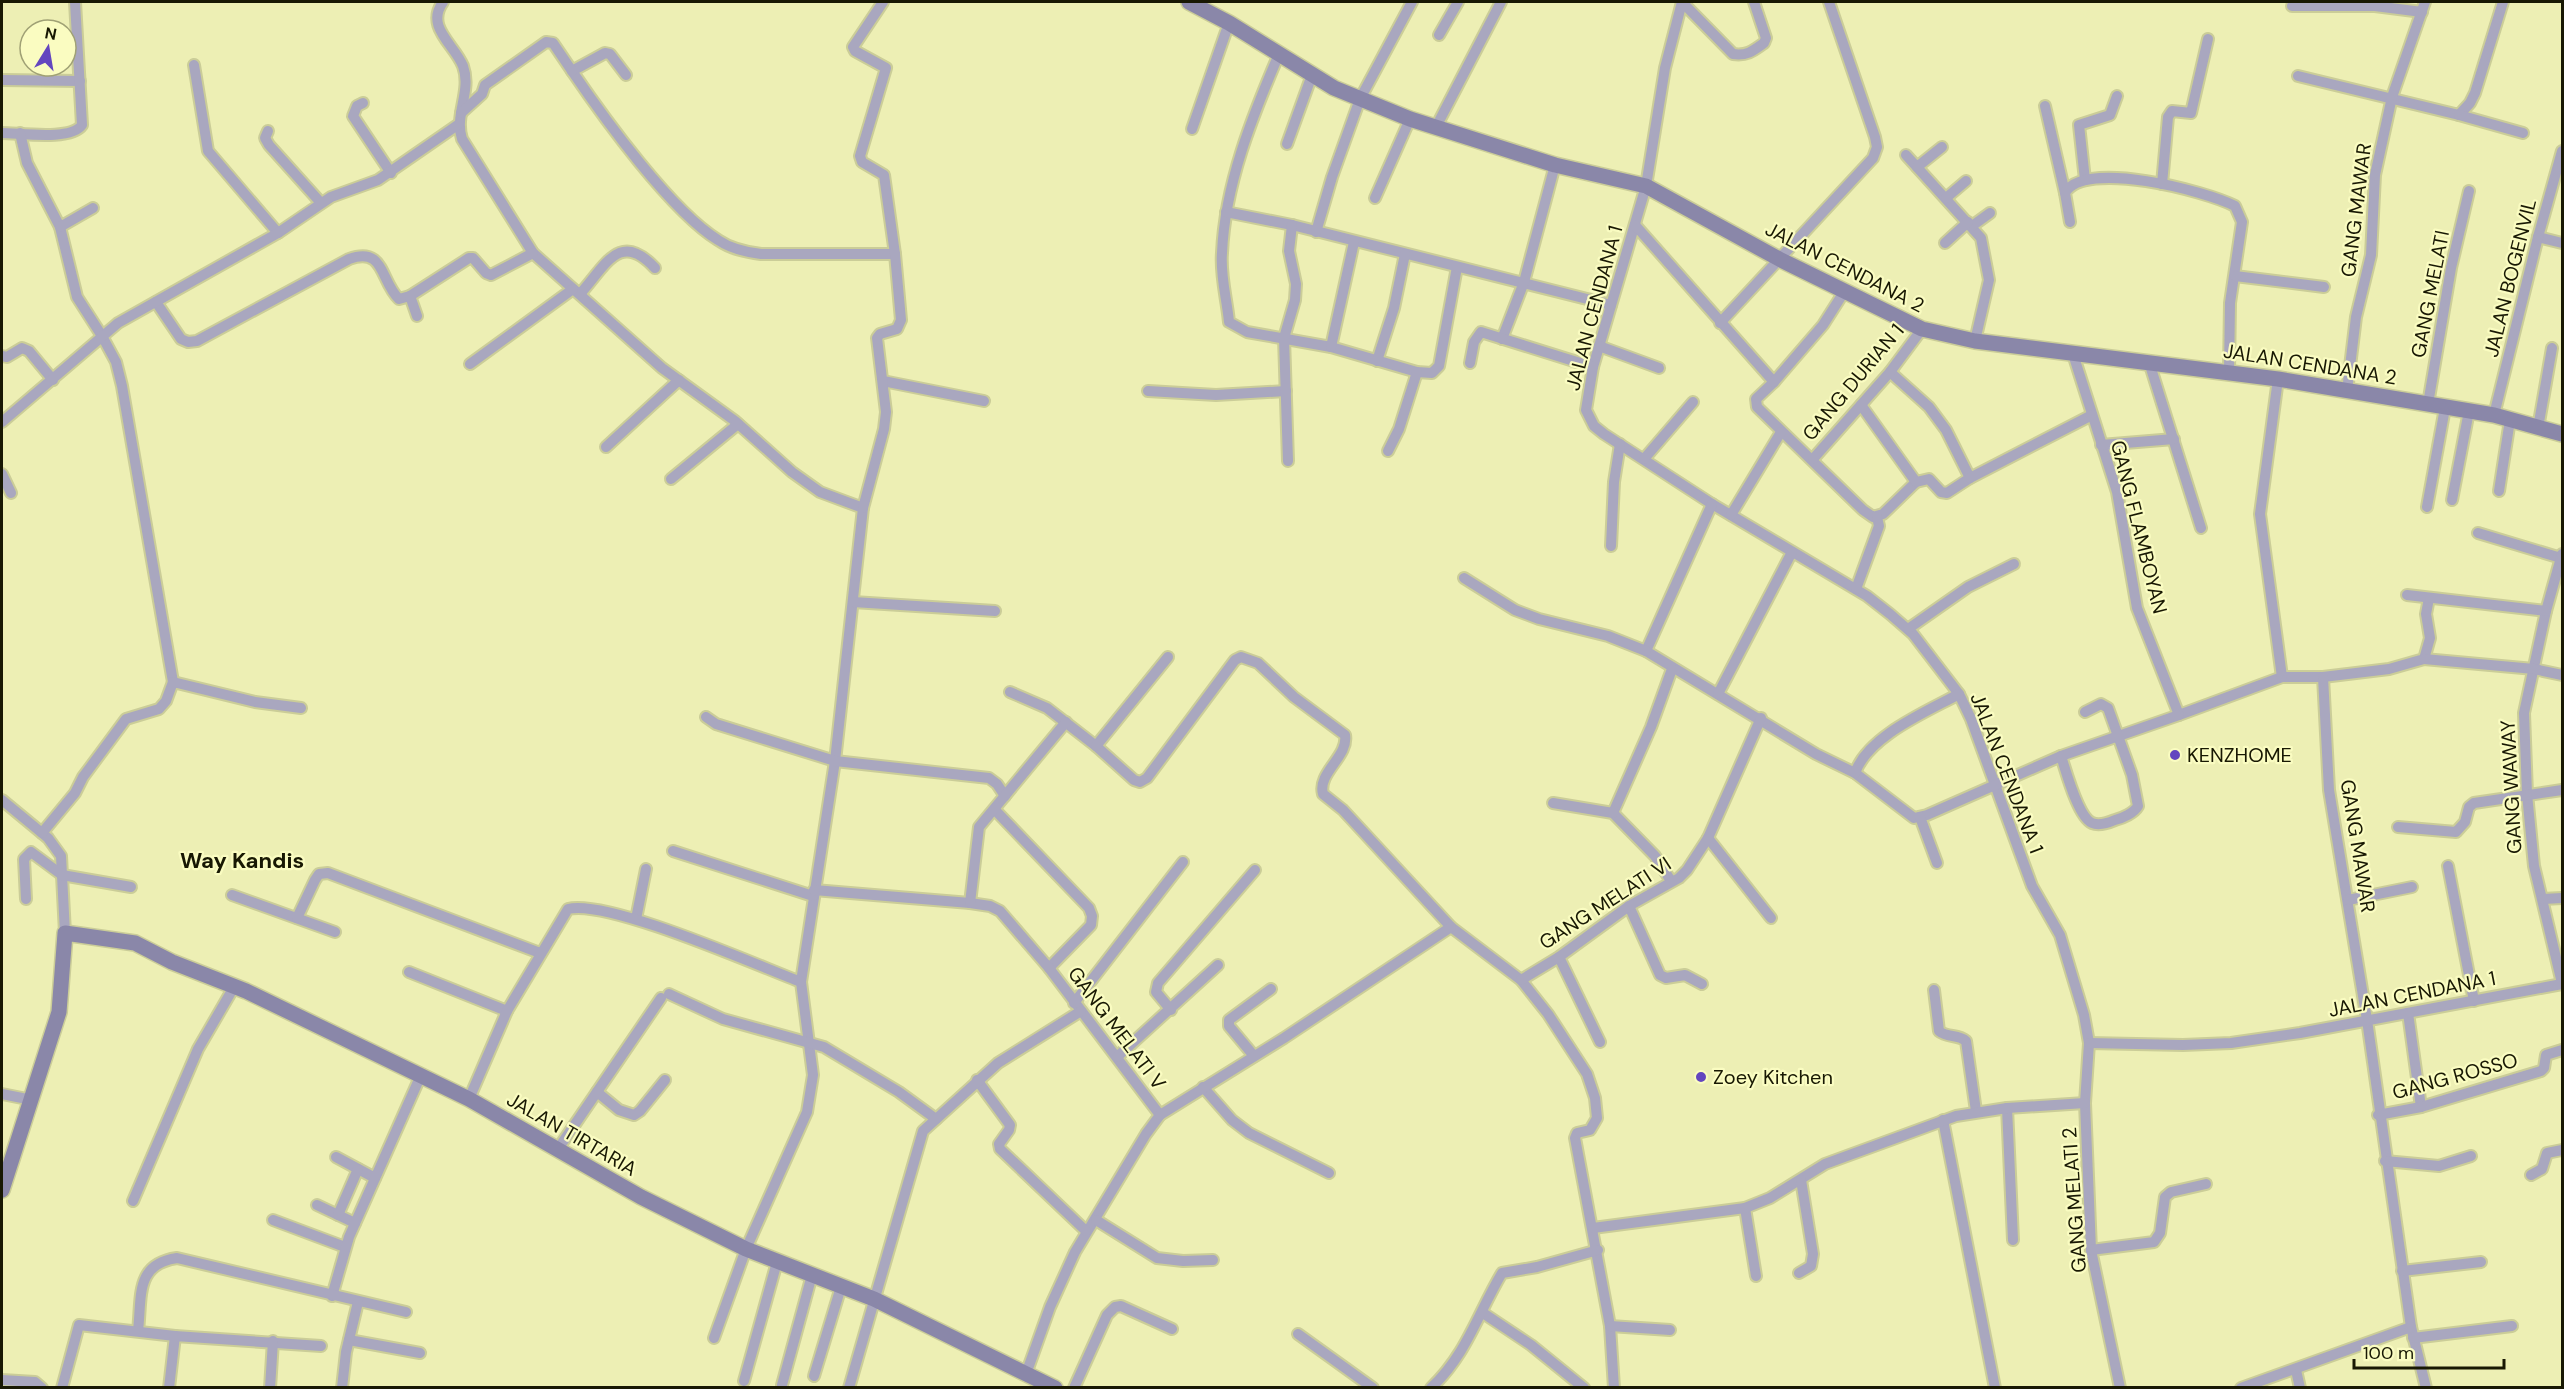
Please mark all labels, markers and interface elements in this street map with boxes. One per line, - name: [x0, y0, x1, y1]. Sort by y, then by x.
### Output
- north arrow: [18, 18, 78, 78]
- text: N: [43, 22, 58, 45]
- street label: GANG MAWAR: [2335, 142, 2377, 278]
- street label: JALAN BOGENVIL: [2478, 196, 2542, 360]
- street label: JALAN CENDANA 2: [1761, 216, 1929, 318]
- street label: JALAN CENDANA 1: [1559, 223, 1629, 393]
- street label: GANG MELATI: [2405, 228, 2455, 360]
- street label: GANG DURIAN 1: [1796, 318, 1910, 446]
- street label: JALAN CENDANA 2: [2221, 337, 2399, 391]
- street label: GANG FLAMBOYAN: [2105, 438, 2173, 616]
- street label: JALAN CENDANA 1: [1964, 689, 2050, 857]
- street label: GANG WAWAY: [2494, 719, 2527, 855]
- place label: KENZHOME: [2187, 742, 2292, 768]
- marker: KENZHOME: [2168, 748, 2182, 762]
- street label: GANG MAWAR: [2335, 778, 2381, 914]
- district label: Way Kandis: [180, 846, 304, 875]
- street label: GANG MELATI VI: [1534, 851, 1676, 955]
- street label: GANG MELATI V: [1062, 961, 1172, 1095]
- street label: JALAN CENDANA 1: [2326, 965, 2498, 1023]
- street label: GANG ROSSO: [2389, 1047, 2521, 1105]
- place label: Zoey Kitchen: [1713, 1064, 1833, 1090]
- marker: Zoey Kitchen: [1694, 1070, 1708, 1084]
- street label: JALAN TIRTARIA: [502, 1086, 642, 1182]
- street label: GANG MELATI 2: [2056, 1126, 2092, 1274]
- scale bar: [2354, 1332, 2504, 1370]
- text: 100 m: [2363, 1341, 2414, 1365]

